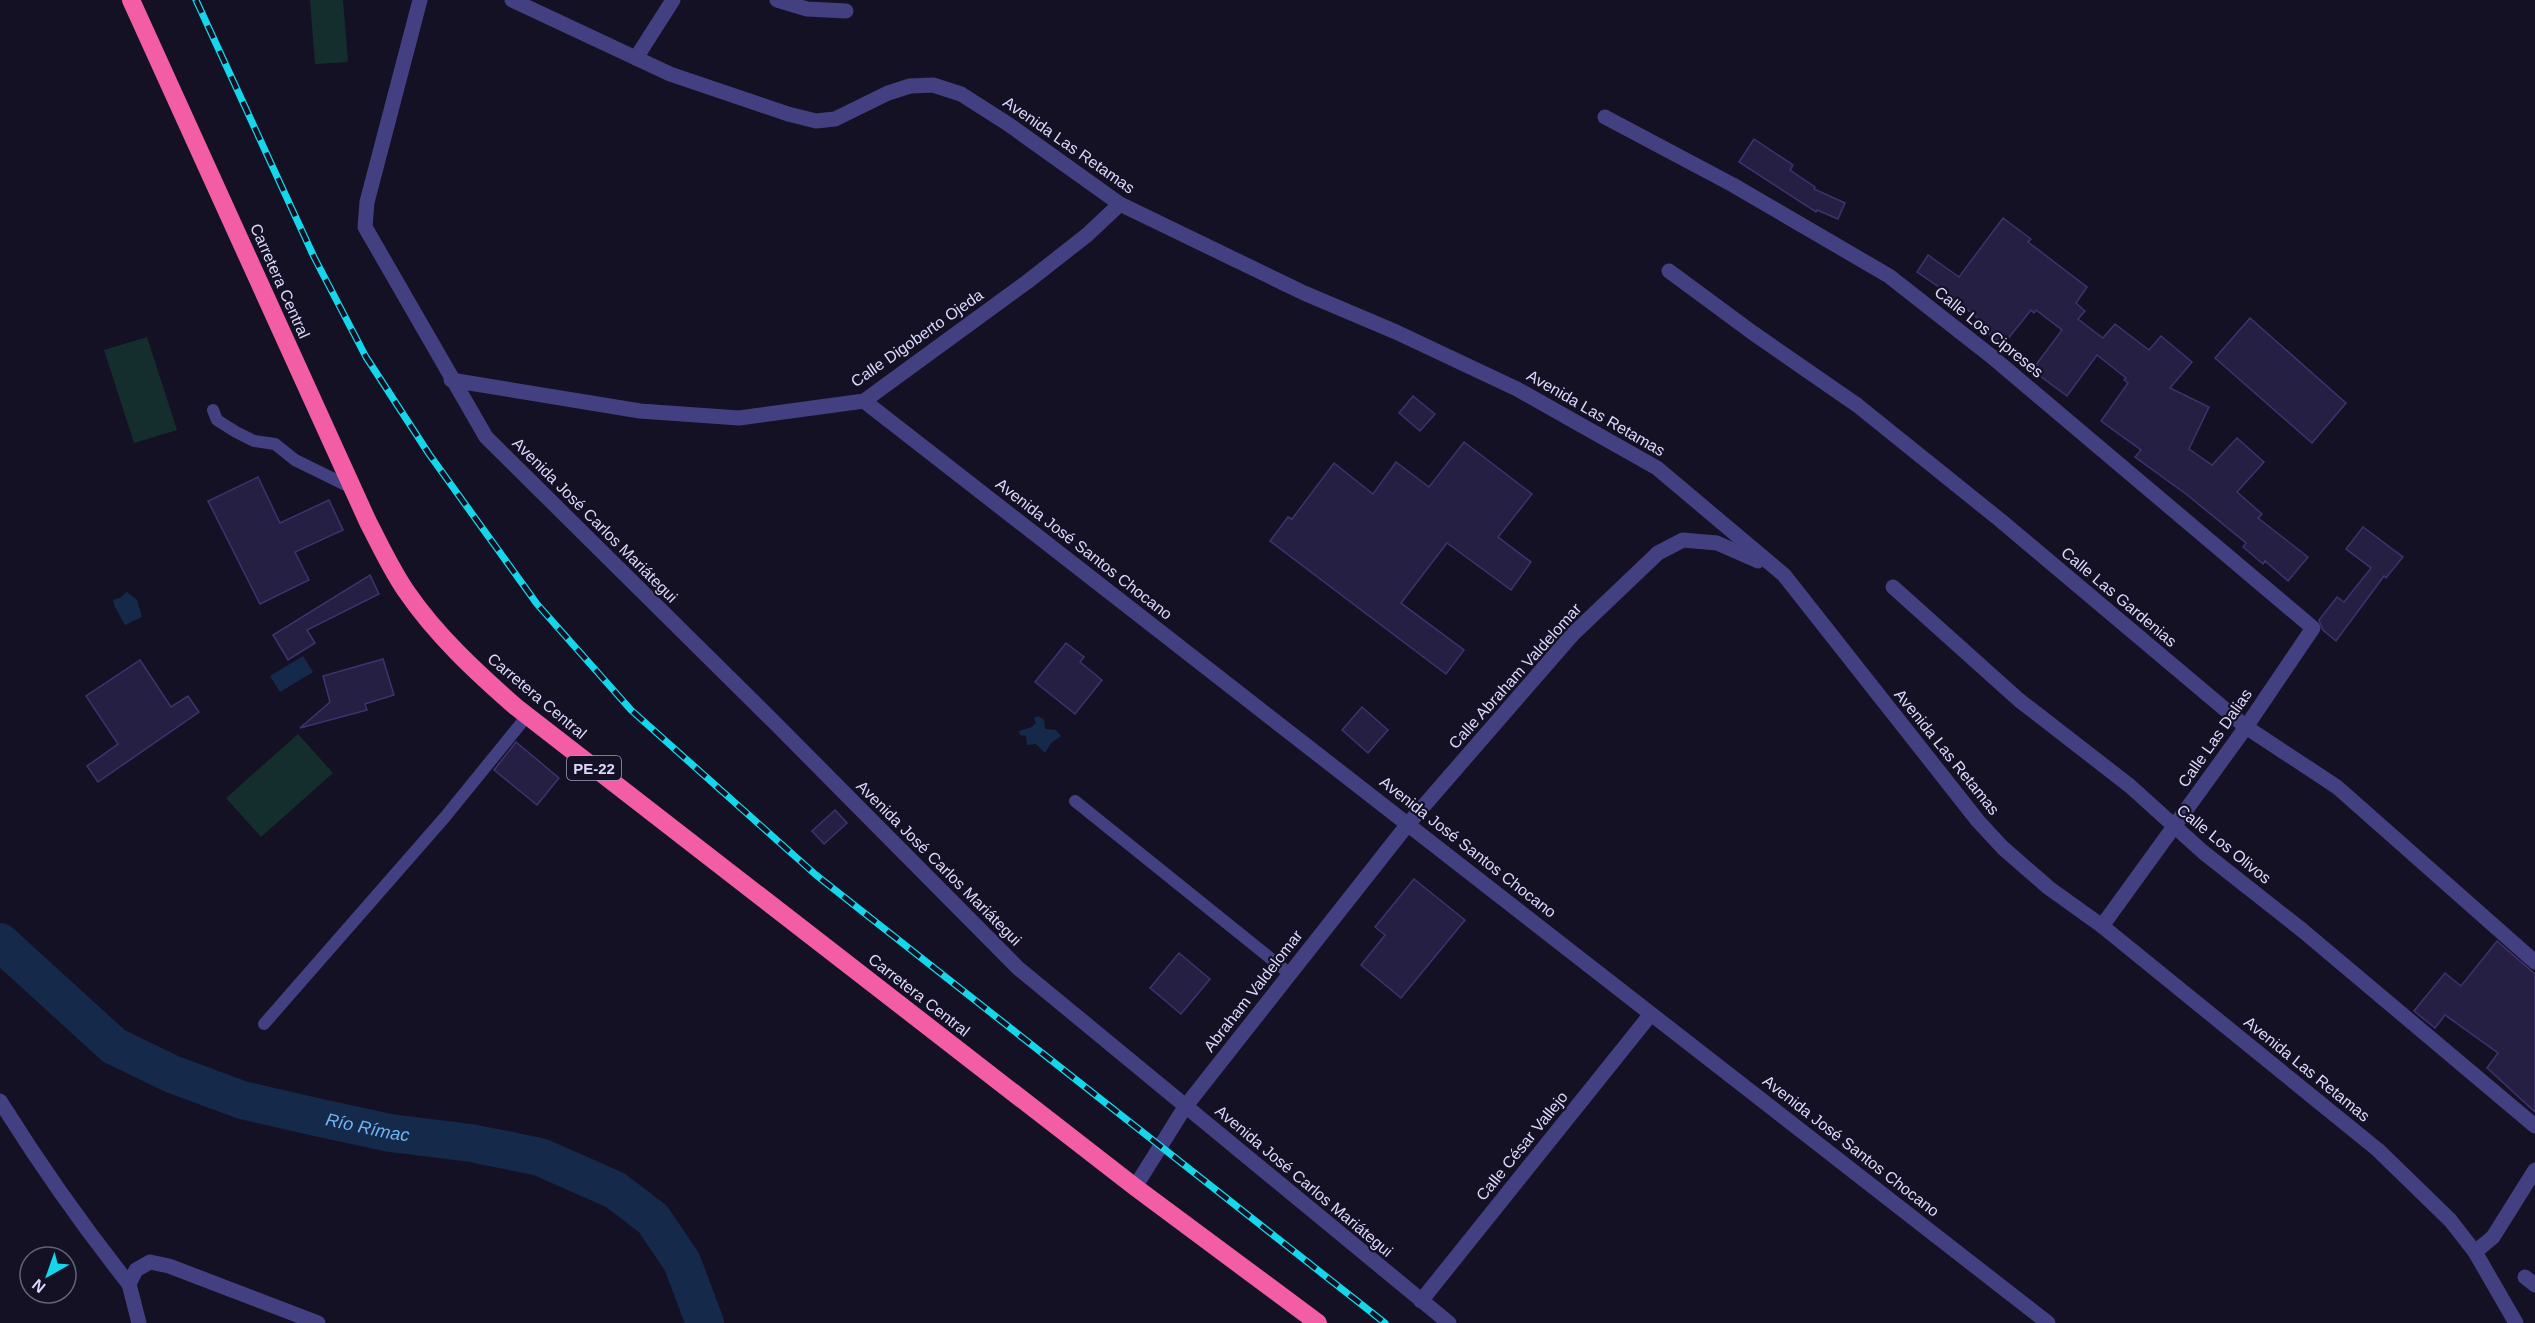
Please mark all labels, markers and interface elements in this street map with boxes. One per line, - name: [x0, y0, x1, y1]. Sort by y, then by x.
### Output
- street label: Avenida Las Retamas: [1000, 93, 1138, 197]
- street label: Carretera Central: [247, 221, 313, 341]
- street label: Calle Los Cipreses: [1931, 283, 2047, 381]
- street label: Calle Digoberto Ojeda: [848, 286, 986, 390]
- street label: Avenida Las Retamas: [1524, 367, 1668, 459]
- street label: Avenida José Carlos Mariátegui: [509, 434, 681, 606]
- street label: Avenida José Santos Chocano: [993, 475, 1175, 623]
- street label: Calle Las Gardenias: [2058, 544, 2180, 650]
- street label: Calle Abraham Valdelomar: [1445, 600, 1585, 752]
- street label: Carretera Central: [484, 650, 590, 742]
- street label: Avenida Las Retamas: [1891, 686, 2003, 818]
- street label: Calle Las Dalias: [2175, 686, 2255, 790]
- road number: PE-22: [567, 756, 621, 780]
- street label: Avenida José Santos Chocano: [1377, 773, 1559, 921]
- street label: Avenida José Carlos Mariátegui: [853, 777, 1025, 949]
- street label: Calle Los Olivos: [2174, 801, 2274, 887]
- street label: Abraham Valdelomar: [1200, 926, 1306, 1055]
- street label: Carretera Central: [865, 950, 973, 1040]
- street label: Avenida Las Retamas: [2241, 1013, 2373, 1125]
- street label: Avenida José Santos Chocano: [1760, 1072, 1942, 1220]
- street label: Calle César Vallejo: [1473, 1088, 1571, 1204]
- street label: Avenida José Carlos Mariátegui: [1212, 1102, 1396, 1260]
- water label: Río Rímac: [324, 1109, 411, 1145]
- north arrow: [18, 1245, 78, 1305]
- text: N: [29, 1276, 49, 1296]

